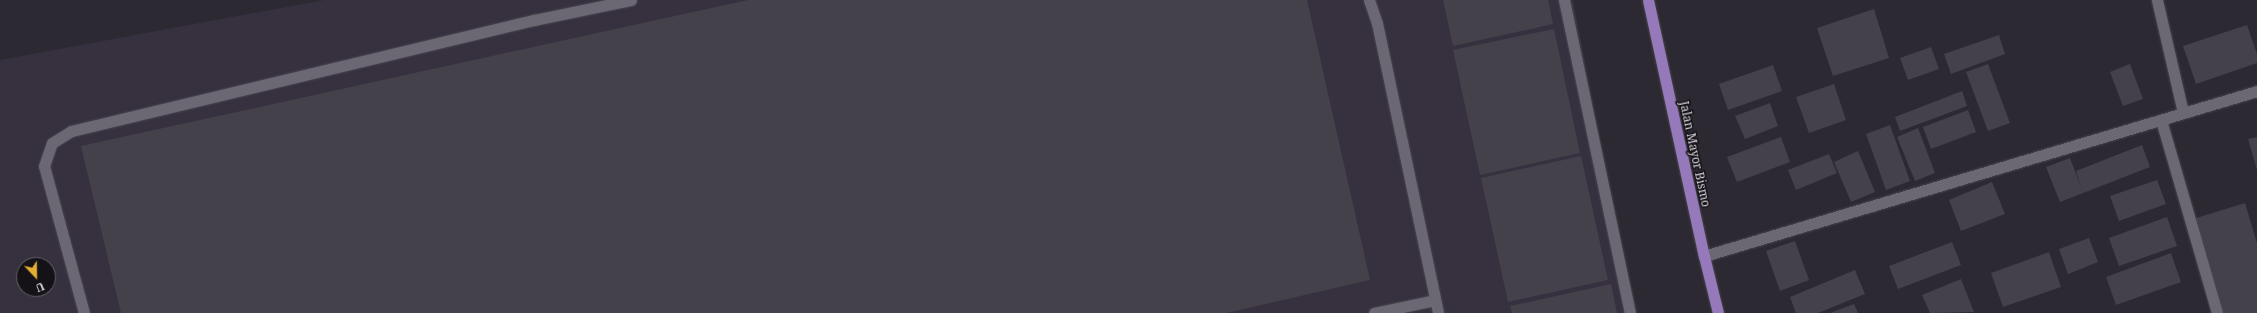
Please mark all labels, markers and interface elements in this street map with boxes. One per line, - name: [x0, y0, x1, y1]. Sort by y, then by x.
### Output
- street label: Jalan Mayor Bismo: [1677, 100, 1713, 208]
- north arrow: [16, 257, 56, 297]
- text: U: [34, 279, 47, 296]

